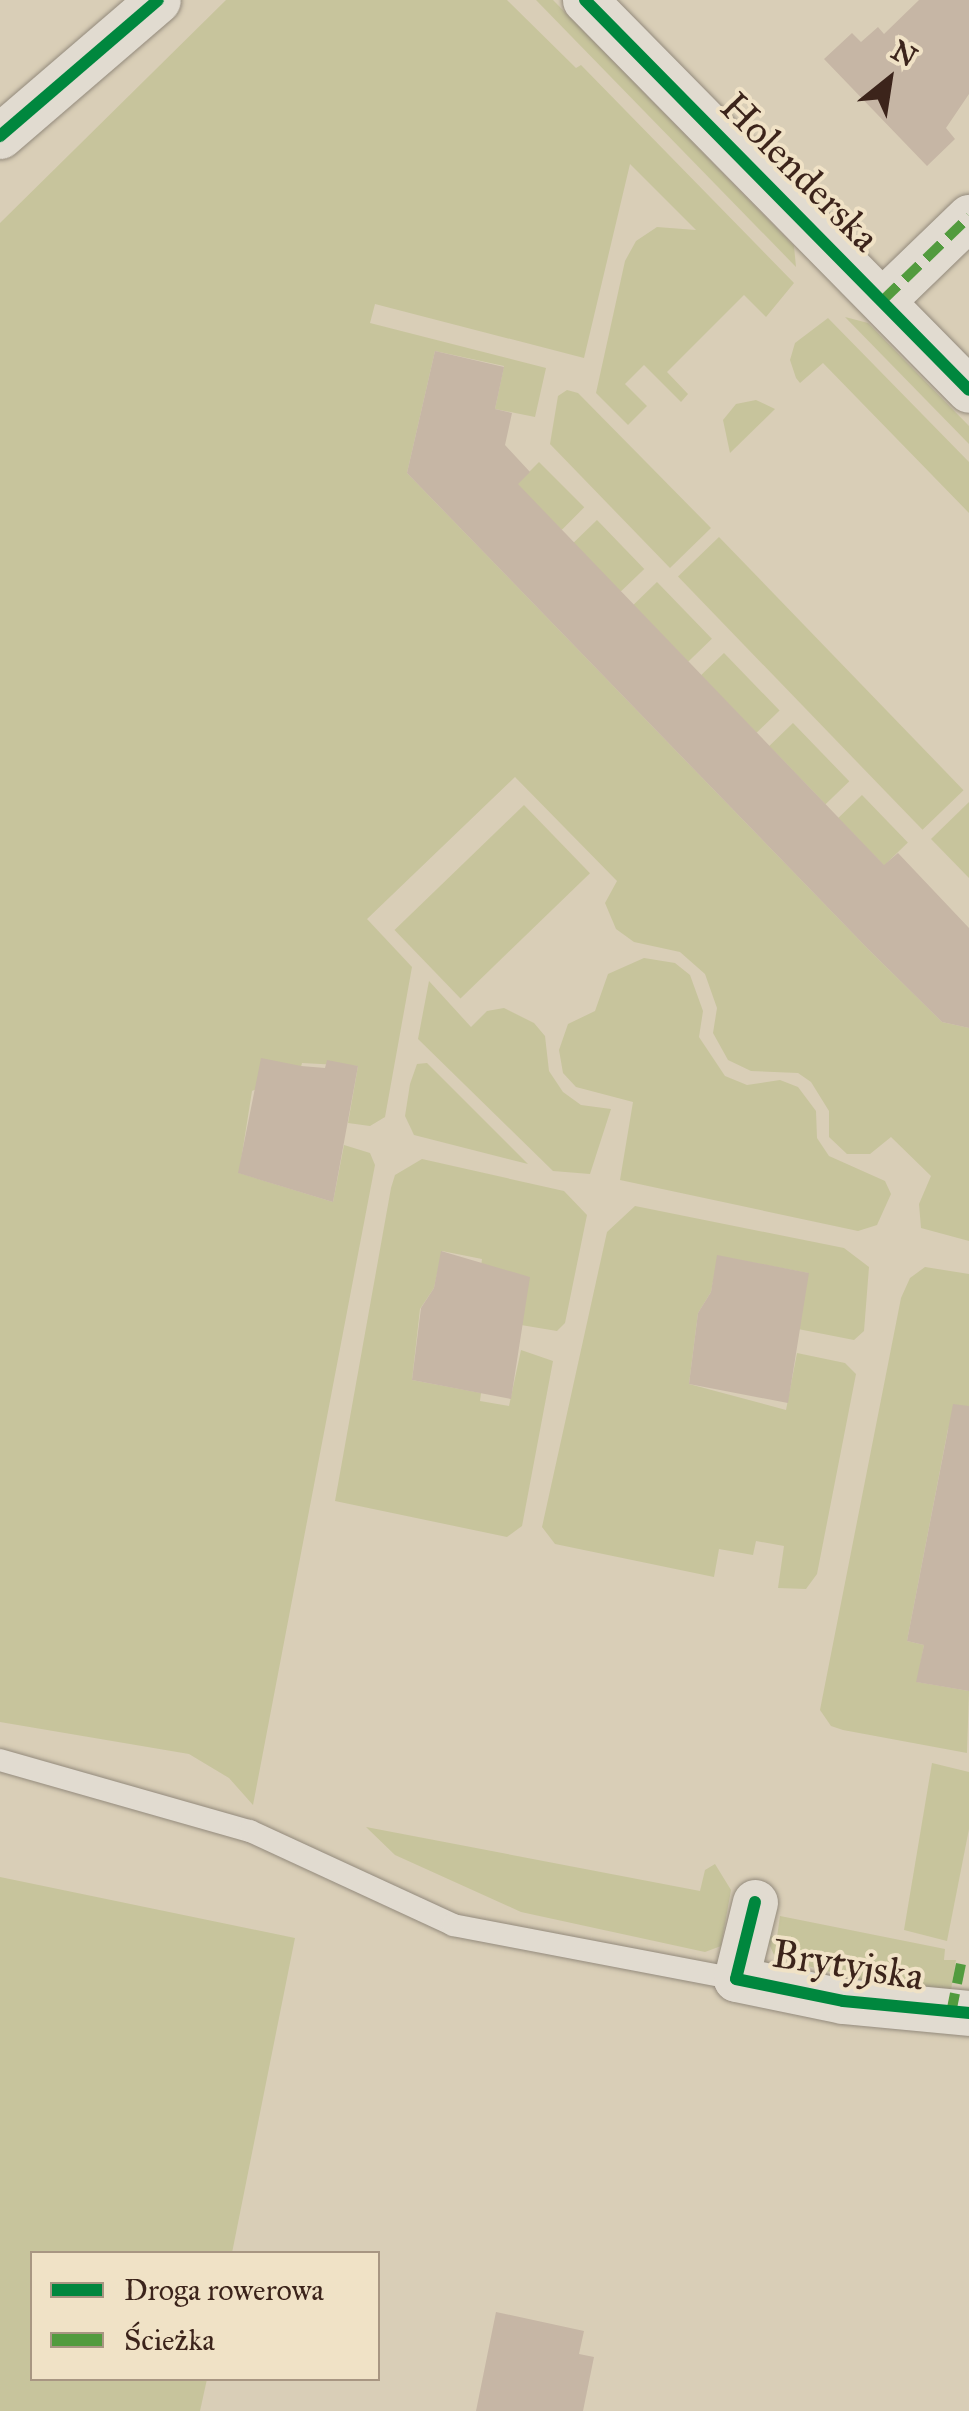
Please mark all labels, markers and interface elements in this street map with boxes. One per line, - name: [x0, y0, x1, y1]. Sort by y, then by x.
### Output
- north arrow: [839, 30, 939, 130]
- text: N: [885, 32, 923, 75]
- street label: Holenderska: [711, 83, 889, 261]
- street label: Brytyjska: [769, 1929, 927, 2001]
- legend: [30, 2251, 380, 2381]
- text: Droga rowerowa: [124, 2272, 324, 2308]
- text: Ścieżka: [124, 2322, 215, 2358]

